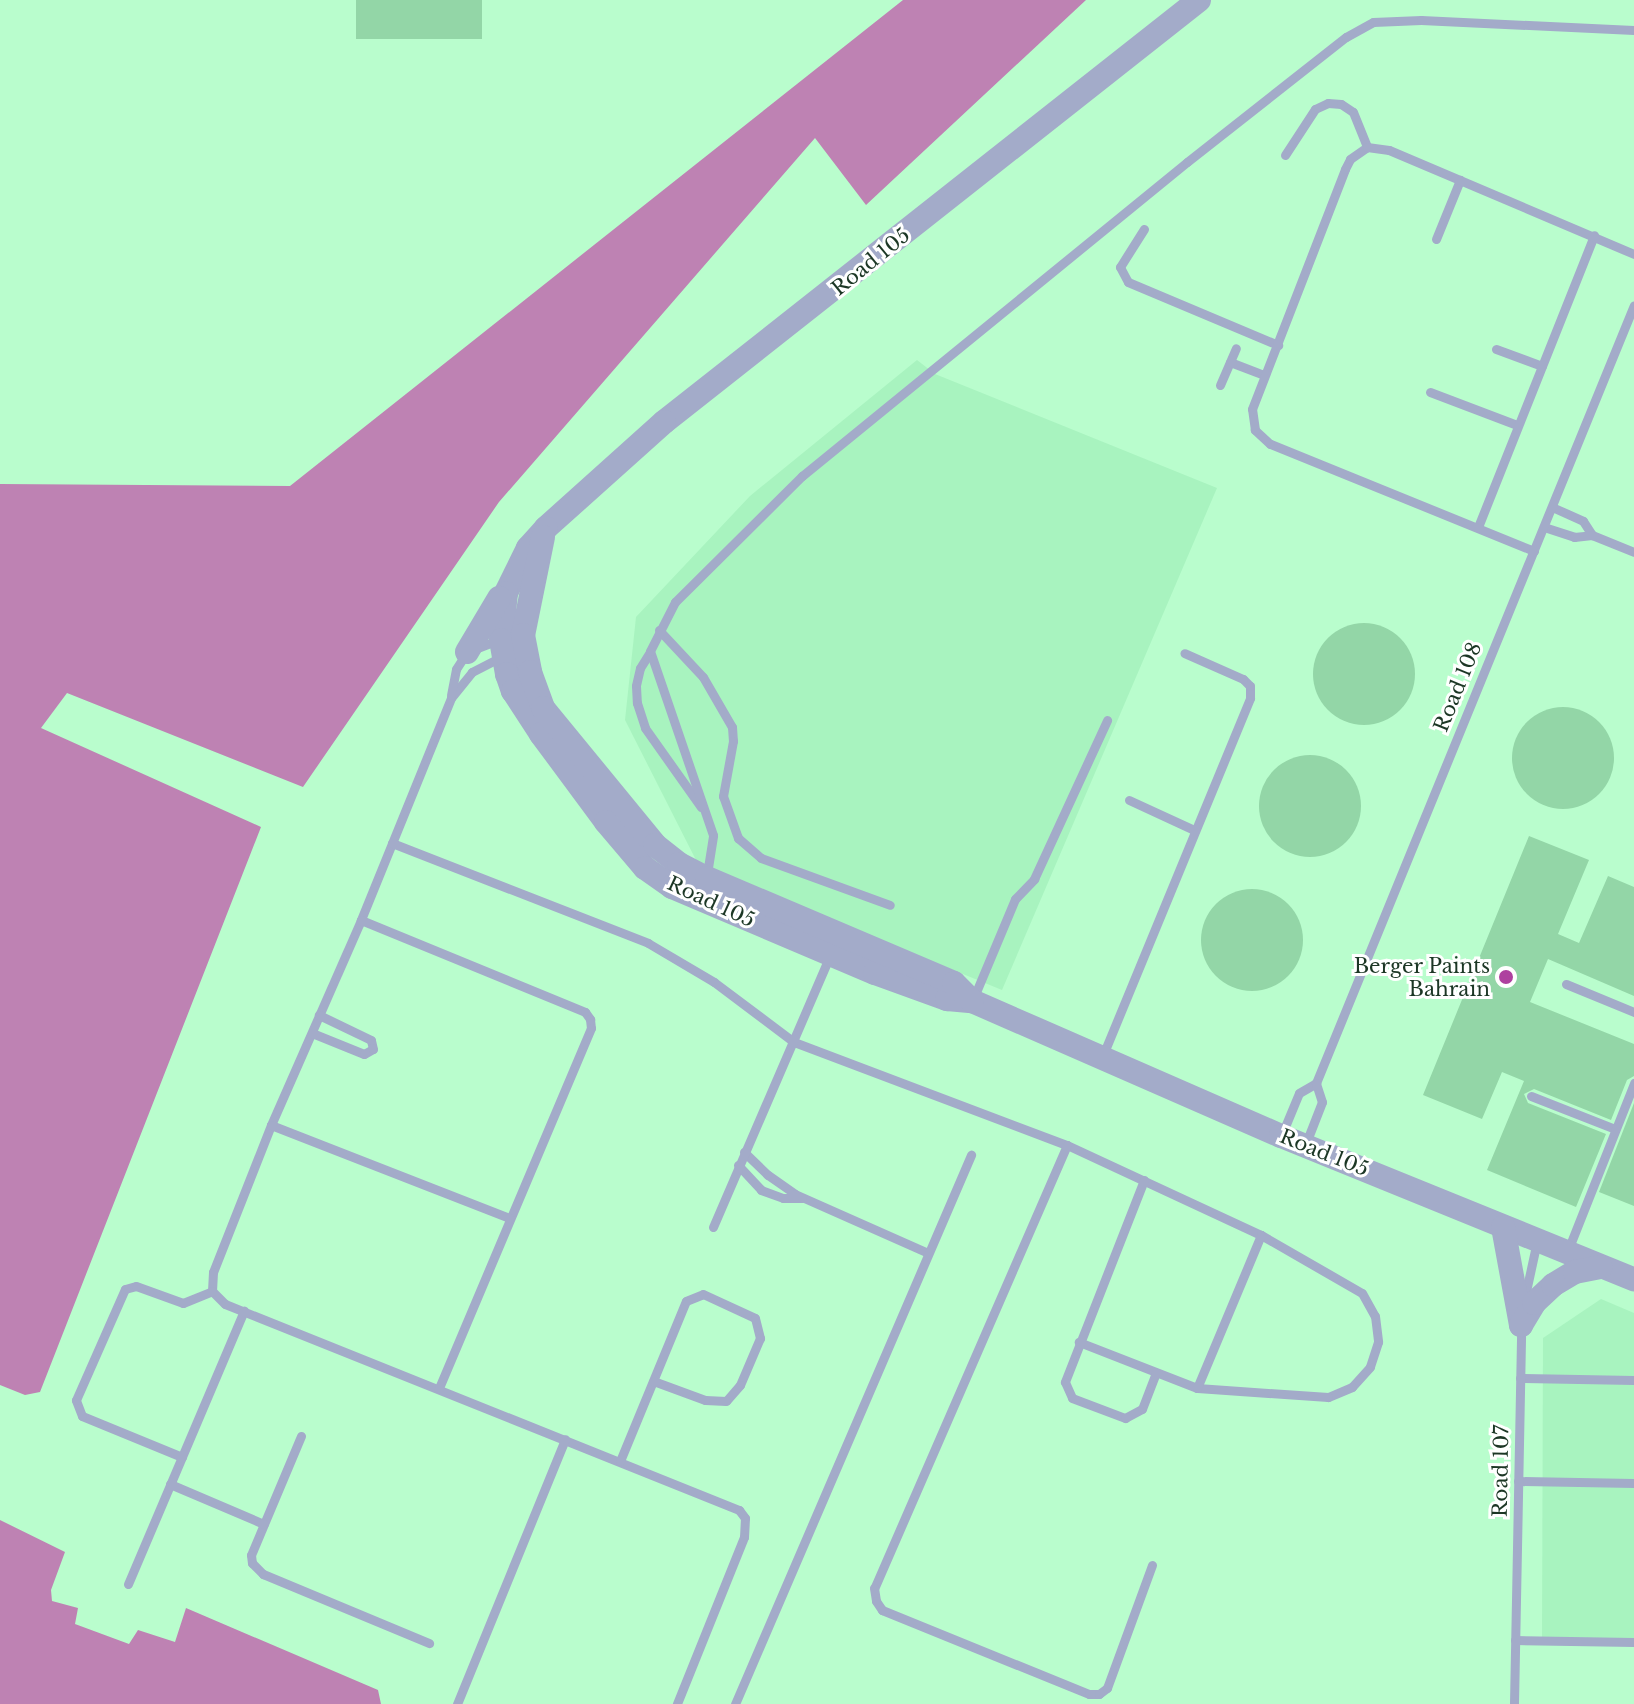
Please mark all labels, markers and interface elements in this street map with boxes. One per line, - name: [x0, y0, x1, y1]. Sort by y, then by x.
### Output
- street label: Road 105: [827, 223, 915, 301]
- street label: Road 108: [1429, 639, 1487, 735]
- street label: Road 105: [664, 871, 758, 933]
- place label: Berger Paints Bahrain: [1353, 954, 1490, 1001]
- marker: Berger Paints Bahrain: [1497, 968, 1515, 986]
- street label: Road 105: [1276, 1124, 1372, 1182]
- street label: Road 107: [1488, 1425, 1514, 1517]

